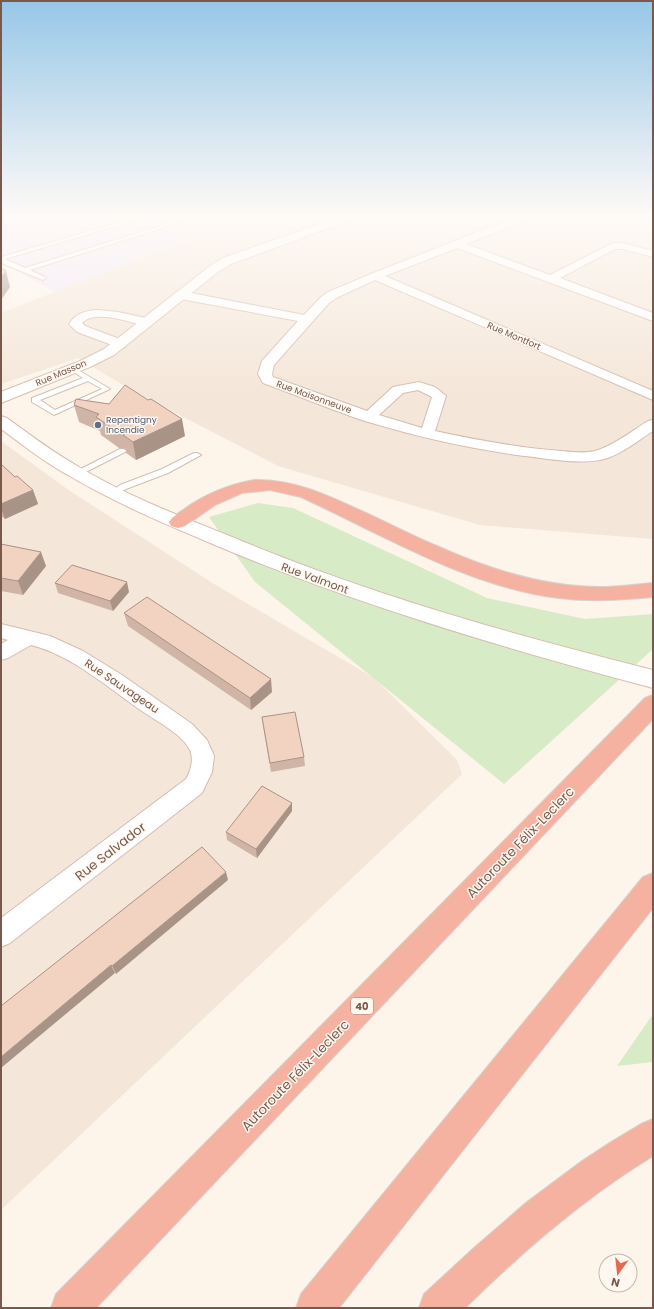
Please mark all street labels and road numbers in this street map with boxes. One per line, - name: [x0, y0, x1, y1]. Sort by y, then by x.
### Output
- street label: Rue Montfort: [485, 319, 543, 353]
- street label: Rue Masson: [34, 357, 88, 389]
- street label: Rue Maisonneuve: [275, 378, 354, 416]
- street label: Rue Valmont: [279, 558, 351, 598]
- street label: Rue Sauvageau: [82, 655, 162, 717]
- street label: Autoroute Félix-Leclerc: [462, 782, 579, 902]
- street label: Rue Salvador: [71, 818, 150, 885]
- road number: 40: [351, 998, 373, 1014]
- street label: Autoroute Félix-Leclerc: [237, 1015, 354, 1135]

